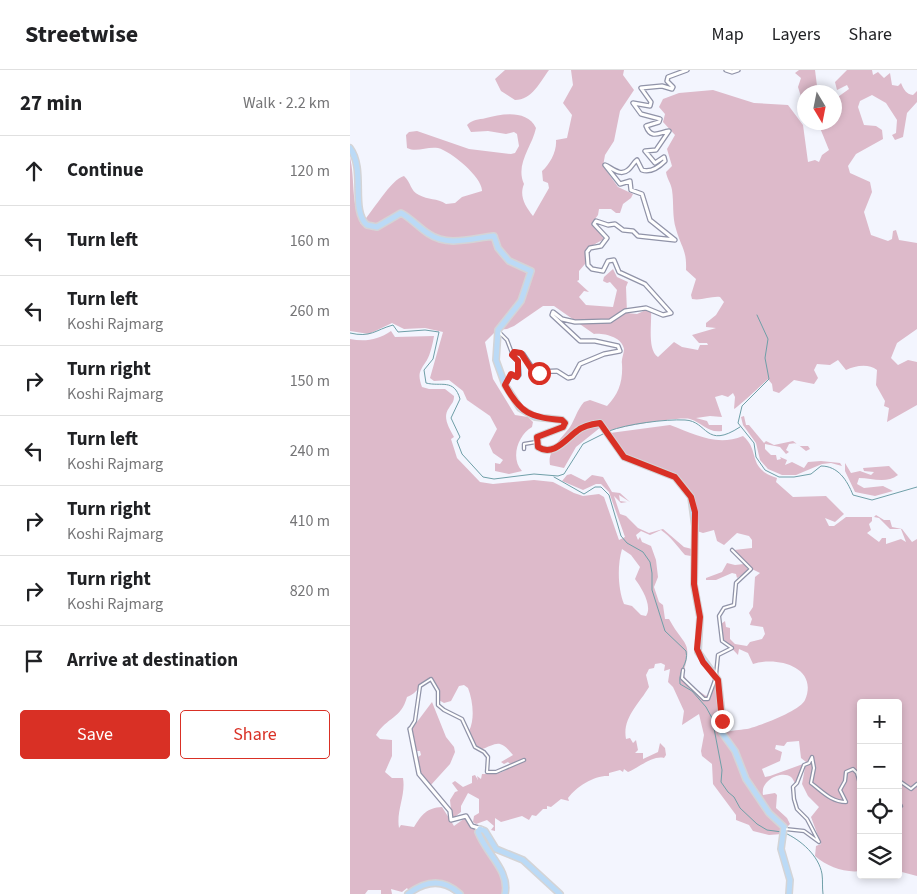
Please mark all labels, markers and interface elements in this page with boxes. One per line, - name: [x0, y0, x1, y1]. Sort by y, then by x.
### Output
- text: Streetwise: [25, 17, 138, 52]
- text: Map: [712, 22, 744, 47]
- text: Layers: [772, 22, 821, 47]
- text: Share: [849, 22, 892, 47]
- north arrow: [797, 85, 842, 130]
- text: 27 min: [20, 88, 82, 118]
- text: Walk · 2.2 km: [243, 92, 330, 114]
- icon: ahead: [20, 157, 48, 185]
- text: Continue: [67, 157, 144, 184]
- text: 120 m: [290, 160, 330, 182]
- icon: left: [20, 227, 48, 255]
- text: Turn left: [67, 227, 138, 254]
- text: 160 m: [290, 230, 330, 252]
- text: Turn left: [67, 286, 138, 313]
- icon: left: [20, 297, 48, 325]
- text: 260 m: [290, 300, 330, 322]
- text: Koshi Rajmarg: [67, 313, 163, 335]
- text: Turn right: [67, 356, 151, 383]
- route start: [528, 362, 551, 385]
- icon: right: [20, 367, 48, 395]
- text: 150 m: [290, 370, 330, 392]
- text: Koshi Rajmarg: [67, 383, 163, 405]
- text: Turn left: [67, 426, 138, 453]
- icon: left: [20, 437, 48, 465]
- text: 240 m: [290, 440, 330, 462]
- text: Koshi Rajmarg: [67, 453, 163, 475]
- text: Turn right: [67, 496, 151, 523]
- icon: right: [20, 507, 48, 535]
- text: 410 m: [290, 510, 330, 532]
- text: Koshi Rajmarg: [67, 523, 163, 545]
- text: Turn right: [67, 566, 151, 593]
- icon: right: [20, 577, 48, 605]
- text: 820 m: [290, 580, 330, 602]
- text: Koshi Rajmarg: [67, 593, 163, 615]
- icon: arrive: [20, 647, 48, 675]
- text: Arrive at destination: [67, 647, 238, 674]
- map controls: [857, 699, 902, 879]
- button: +: [857, 699, 902, 744]
- button: Save: [20, 710, 170, 759]
- button: Share: [180, 710, 330, 759]
- route end: [711, 710, 734, 733]
- button: −: [857, 744, 902, 789]
- button: locate: [857, 789, 902, 834]
- button: layers: [857, 834, 902, 879]

